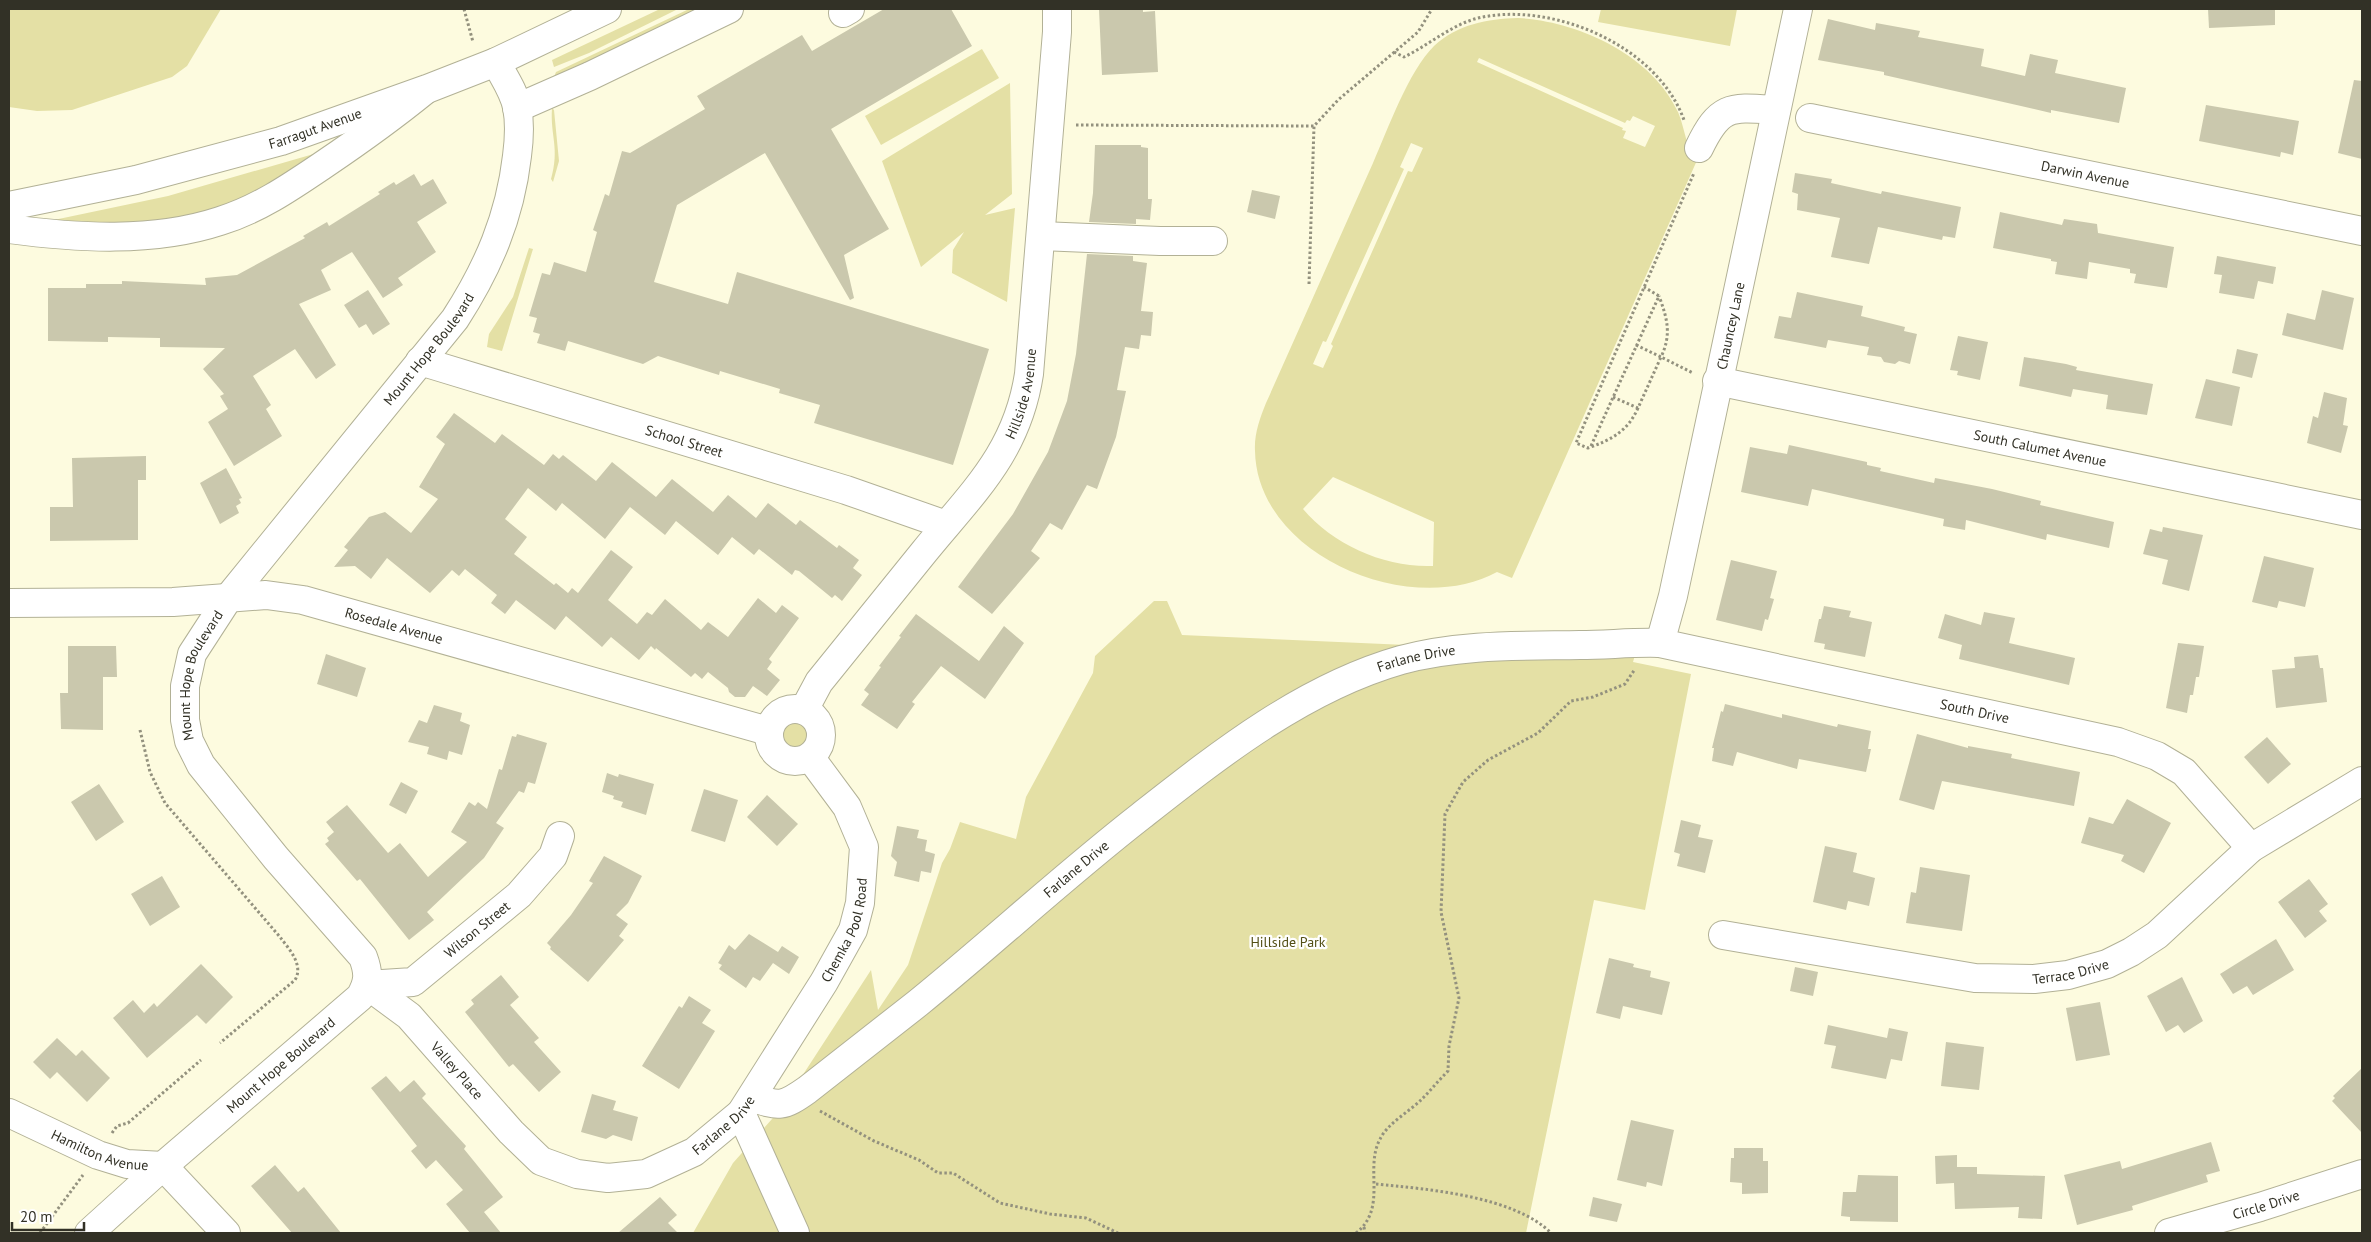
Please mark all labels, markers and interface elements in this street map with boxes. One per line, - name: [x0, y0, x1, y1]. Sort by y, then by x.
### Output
- street label: Farragut Avenue: [267, 104, 364, 153]
- street label: Darwin Avenue: [2040, 157, 2131, 192]
- street label: Chauncey Lane: [1712, 280, 1749, 371]
- street label: Mount Hope Boulevard: [379, 290, 478, 409]
- street label: Hillside Avenue: [1001, 348, 1040, 442]
- street label: School Street: [643, 421, 725, 461]
- street label: South Calumet Avenue: [1972, 426, 2108, 471]
- street label: Rosedale Avenue: [343, 603, 445, 648]
- street label: Mount Hope Boulevard: [176, 607, 227, 742]
- street label: Farlane Drive: [1374, 641, 1456, 676]
- street label: South Drive: [1939, 695, 2011, 727]
- street label: Farlane Drive: [1040, 836, 1113, 902]
- street label: Chemka Pool Road: [817, 877, 871, 985]
- street label: Wilson Street: [440, 897, 514, 962]
- park label: Hillside Park: [1250, 933, 1326, 951]
- street label: Terrace Drive: [2031, 955, 2111, 988]
- street label: Mount Hope Boulevard: [223, 1013, 339, 1117]
- street label: Valley Place: [426, 1037, 487, 1103]
- street label: Farlane Drive: [688, 1092, 759, 1159]
- street label: Hamilton Avenue: [48, 1125, 149, 1174]
- street label: Circle Drive: [2230, 1186, 2302, 1223]
- scale bar: [12, 1200, 85, 1232]
- text: 20 m: [20, 1207, 53, 1226]

